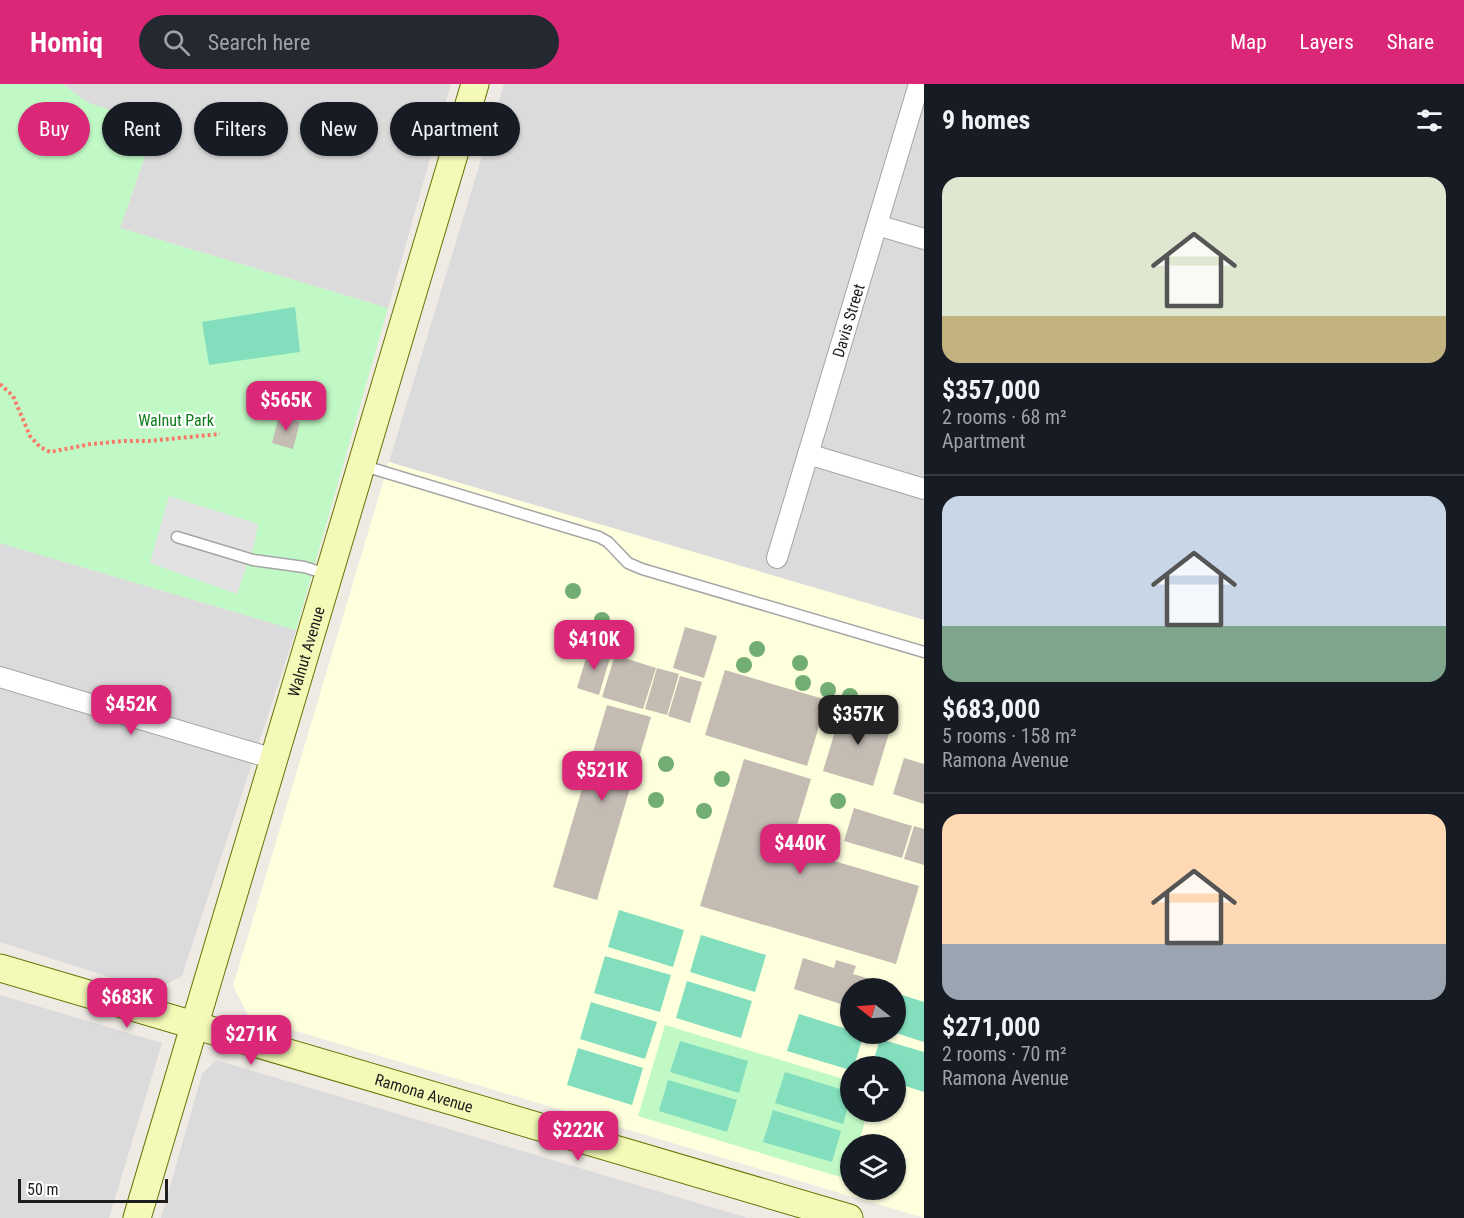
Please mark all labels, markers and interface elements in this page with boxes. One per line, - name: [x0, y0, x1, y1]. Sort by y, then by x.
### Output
- search box: [139, 15, 559, 69]
- text: Homiq: [30, 26, 103, 59]
- icon: search: [160, 26, 193, 59]
- text: Search here: [208, 30, 310, 55]
- text: Map: [1230, 30, 1267, 54]
- text: Layers: [1300, 30, 1354, 54]
- text: Share: [1387, 30, 1434, 54]
- chip: Buy: [18, 102, 90, 156]
- chip: Rent: [102, 102, 182, 156]
- chip: Filters: [194, 102, 288, 156]
- chip: New: [300, 102, 378, 156]
- chip: Apartment: [390, 102, 520, 156]
- icon: filters: [1413, 104, 1446, 137]
- text: 9 homes: [942, 105, 1030, 135]
- icon: home: [1140, 216, 1248, 324]
- street label: Davis Street: [828, 281, 868, 359]
- text: $357,000: [942, 375, 1040, 405]
- pin: $565K: [244, 381, 328, 432]
- text: $565K: [260, 388, 312, 412]
- text: 2 rooms · 68 m²: [942, 405, 1067, 429]
- park label: Walnut Park: [138, 411, 215, 430]
- text: Apartment: [942, 429, 1026, 453]
- icon: home: [1140, 535, 1248, 643]
- street label: Walnut Avenue: [283, 604, 328, 699]
- pin: $410K: [552, 620, 636, 671]
- text: $410K: [568, 627, 620, 651]
- pin: $452K: [89, 685, 173, 736]
- text: $452K: [105, 692, 157, 716]
- text: $683,000: [942, 694, 1040, 724]
- pin: $357K: [816, 695, 900, 746]
- text: $357K: [832, 702, 884, 726]
- text: 5 rooms · 158 m²: [942, 724, 1077, 748]
- text: Ramona Avenue: [942, 748, 1069, 772]
- pin: $521K: [560, 751, 644, 802]
- text: $521K: [576, 758, 628, 782]
- pin: $440K: [758, 824, 842, 875]
- text: $440K: [774, 831, 826, 855]
- icon: home: [1140, 853, 1248, 961]
- pin: $683K: [85, 978, 169, 1029]
- north arrow: [840, 978, 906, 1044]
- map controls: [840, 978, 906, 1200]
- text: $683K: [101, 985, 153, 1009]
- text: $271,000: [942, 1012, 1040, 1042]
- pin: $271K: [209, 1015, 293, 1066]
- text: $271K: [225, 1022, 277, 1046]
- text: 2 rooms · 70 m²: [942, 1042, 1067, 1066]
- button: locate: [840, 1056, 906, 1122]
- text: Ramona Avenue: [942, 1066, 1069, 1090]
- street label: Ramona Avenue: [373, 1069, 475, 1116]
- pin: $222K: [536, 1111, 620, 1162]
- text: $222K: [552, 1118, 604, 1142]
- button: layers: [840, 1134, 906, 1200]
- scale bar: [18, 1176, 168, 1204]
- text: 50 m: [27, 1180, 59, 1199]

